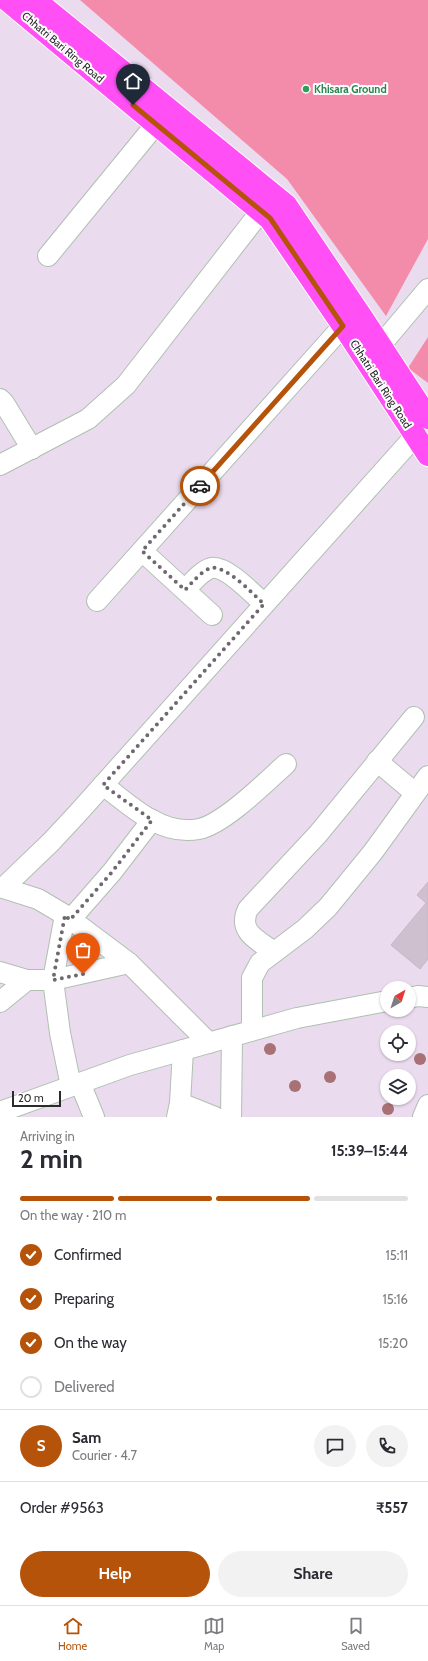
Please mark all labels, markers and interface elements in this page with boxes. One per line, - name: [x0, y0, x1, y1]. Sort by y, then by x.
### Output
- street label: Chhatri Bari Ring Road: [19, 9, 107, 85]
- pin: [116, 64, 150, 105]
- icon: home: [122, 70, 144, 92]
- place label: Khisara Ground: [314, 82, 387, 96]
- marker: Khisara Ground: [301, 84, 311, 94]
- street label: Chhatri Bari Ring Road: [347, 337, 415, 431]
- courier: [180, 466, 220, 506]
- icon: car: [189, 475, 211, 497]
- pin: [66, 933, 100, 974]
- icon: bag: [72, 939, 94, 961]
- north arrow: [380, 981, 416, 1017]
- map controls: [380, 981, 416, 1105]
- button: locate: [380, 1025, 416, 1061]
- button: layers: [380, 1069, 416, 1105]
- scale bar: [12, 1089, 61, 1108]
- text: 20 m: [18, 1091, 44, 1105]
- text: Arriving in: [20, 1128, 75, 1144]
- text: 15:39–15:44: [331, 1142, 408, 1160]
- text: 2 min: [20, 1143, 83, 1175]
- text: On the way · 210 m: [20, 1207, 126, 1223]
- icon: check: [20, 1244, 42, 1266]
- text: Confirmed: [54, 1246, 122, 1264]
- text: 15:11: [386, 1247, 408, 1263]
- icon: check: [20, 1288, 42, 1310]
- text: Preparing: [54, 1290, 114, 1308]
- text: 15:16: [382, 1291, 408, 1307]
- icon: check: [20, 1332, 42, 1354]
- text: On the way: [54, 1334, 127, 1352]
- text: 15:20: [378, 1335, 408, 1351]
- text: Delivered: [54, 1378, 115, 1396]
- button: chat: [314, 1425, 356, 1467]
- button: phone: [366, 1425, 408, 1467]
- text: Sam: [72, 1429, 101, 1447]
- text: S: [37, 1437, 45, 1455]
- text: Courier · 4.7: [72, 1447, 137, 1463]
- text: Order #9563: [20, 1499, 104, 1517]
- text: ₹557: [376, 1499, 408, 1517]
- button: Help: [20, 1551, 210, 1597]
- button: Share: [218, 1551, 408, 1597]
- tab: Home: [58, 1615, 87, 1653]
- tab: Map: [203, 1615, 225, 1653]
- tab: Saved: [341, 1615, 370, 1653]

